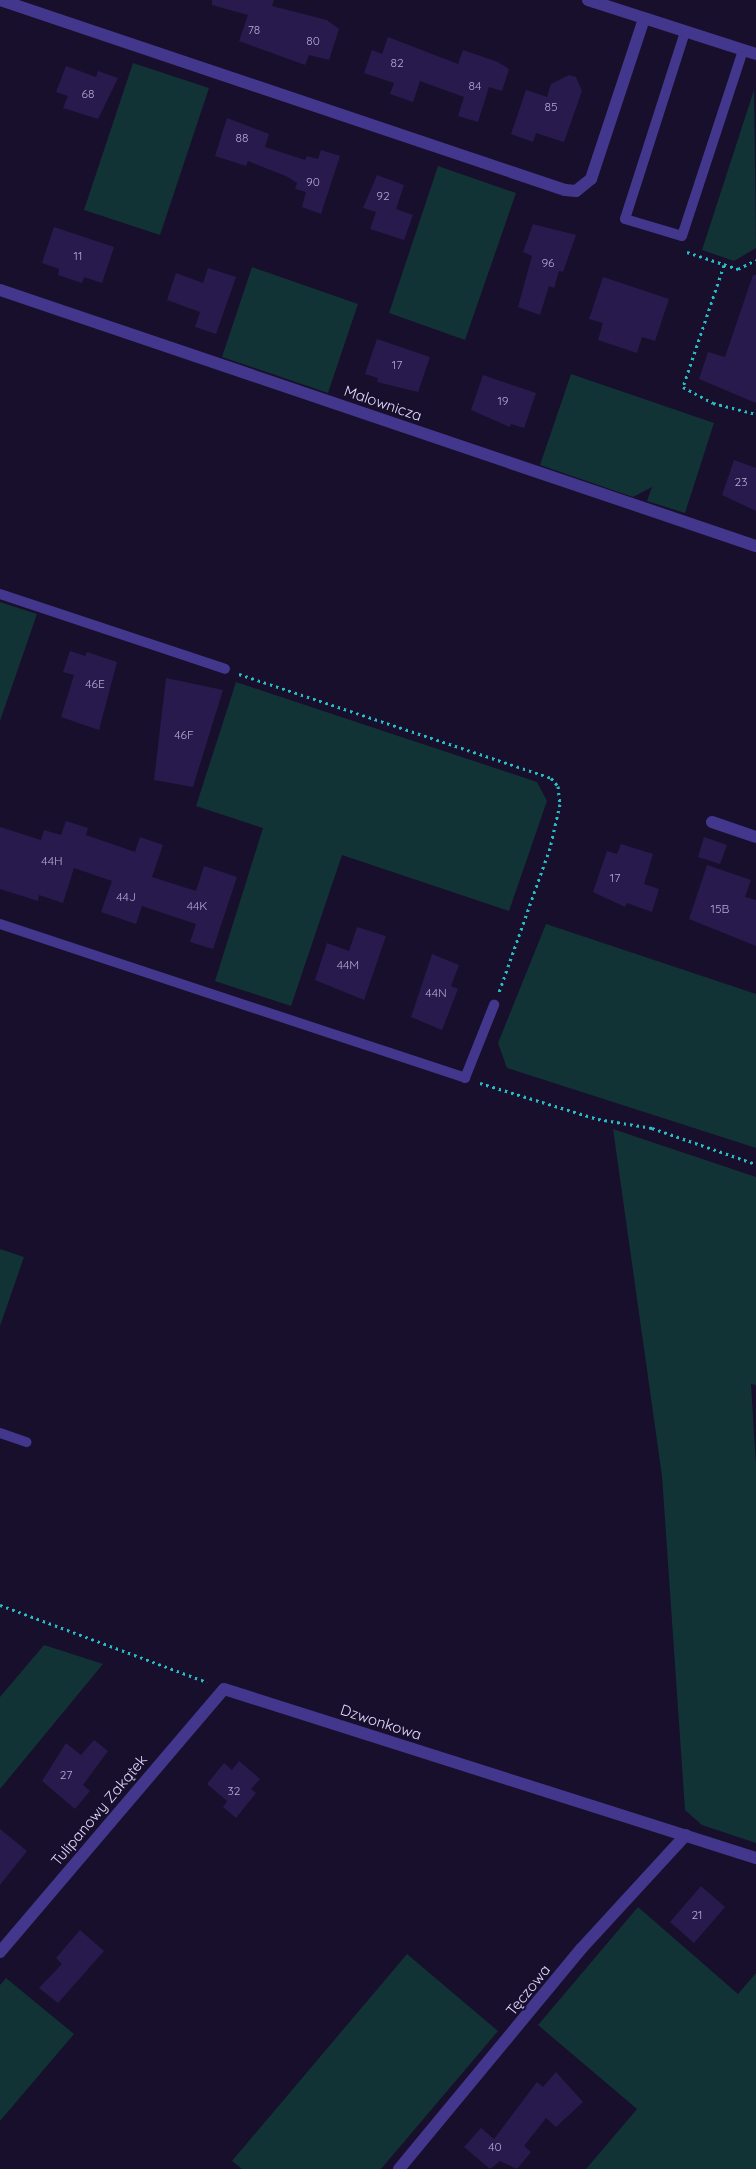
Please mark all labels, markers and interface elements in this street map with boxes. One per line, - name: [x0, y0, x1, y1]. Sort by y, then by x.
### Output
- house number: 78: [248, 23, 260, 37]
- house number: 80: [306, 34, 320, 48]
- house number: 82: [390, 56, 404, 70]
- house number: 84: [469, 79, 481, 93]
- house number: 68: [82, 87, 94, 101]
- house number: 85: [544, 100, 558, 114]
- house number: 88: [236, 131, 248, 145]
- house number: 90: [306, 175, 320, 189]
- house number: 92: [376, 189, 390, 203]
- house number: 11: [74, 249, 82, 263]
- house number: 96: [541, 256, 555, 270]
- house number: 17: [392, 358, 402, 372]
- street label: Malownicza: [342, 381, 424, 425]
- house number: 19: [497, 394, 509, 408]
- house number: 23: [735, 475, 747, 489]
- house number: 46E: [85, 677, 105, 691]
- house number: 46F: [174, 728, 194, 742]
- house number: 44H: [41, 854, 63, 868]
- house number: 17: [610, 871, 620, 885]
- house number: 44J: [116, 890, 136, 904]
- house number: 44K: [187, 899, 207, 913]
- house number: 15B: [711, 902, 729, 916]
- house number: 44M: [337, 958, 359, 972]
- house number: 44N: [425, 986, 447, 1000]
- street label: Dzwonkowa: [338, 1700, 424, 1744]
- street label: Tulipanowy Zakątek: [47, 1751, 151, 1869]
- house number: 27: [60, 1768, 72, 1782]
- house number: 32: [228, 1784, 240, 1798]
- house number: 21: [691, 1908, 703, 1922]
- street label: Tęczowa: [502, 1961, 554, 2019]
- house number: 40: [488, 2140, 502, 2154]

